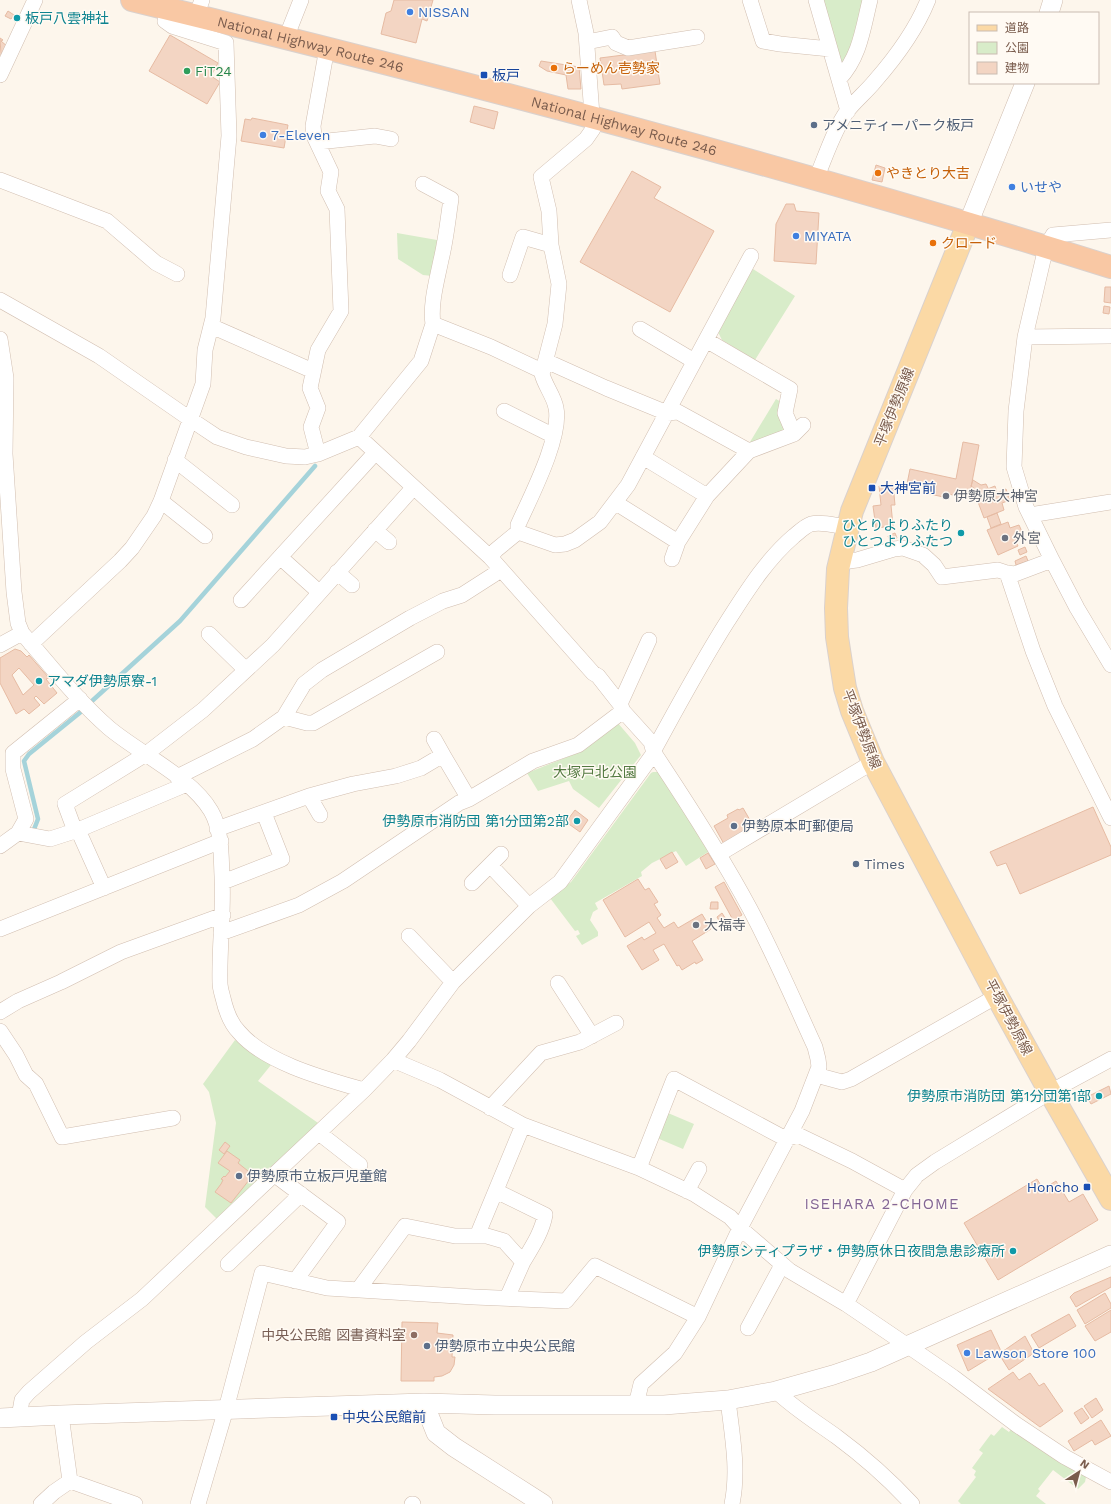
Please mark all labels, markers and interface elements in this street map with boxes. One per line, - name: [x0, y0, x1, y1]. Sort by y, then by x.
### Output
- place label: NISSAN: [418, 4, 470, 20]
- marker: NISSAN: [405, 7, 415, 17]
- place label: 板戸八雲神社: [25, 10, 109, 26]
- legend: [969, 12, 1099, 84]
- marker: 板戸八雲神社: [12, 13, 22, 23]
- street label: National Highway Route 246: [216, 13, 405, 75]
- text: 道路: [1005, 21, 1029, 35]
- text: 公園: [1005, 41, 1029, 55]
- place label: らーめん壱勢家: [562, 60, 660, 76]
- text: 建物: [1005, 61, 1029, 75]
- place label: FiT24: [195, 63, 232, 79]
- marker: らーめん壱勢家: [549, 63, 559, 73]
- marker: FiT24: [182, 66, 192, 76]
- place label: 板戸: [492, 67, 520, 83]
- marker: 板戸: [479, 70, 489, 80]
- street label: National Highway Route 246: [530, 93, 719, 159]
- place label: アメニティーパーク板戸: [822, 117, 974, 133]
- marker: アメニティーパーク板戸: [809, 120, 819, 130]
- place label: 7-Eleven: [271, 127, 330, 143]
- marker: 7-Eleven: [258, 130, 268, 140]
- place label: やきとり大吉: [886, 165, 970, 181]
- marker: やきとり大吉: [873, 168, 883, 178]
- place label: いせや: [1020, 179, 1062, 195]
- marker: いせや: [1007, 182, 1017, 192]
- place label: MIYATA: [804, 228, 852, 244]
- marker: MIYATA: [791, 231, 801, 241]
- place label: クロード: [941, 235, 997, 251]
- marker: クロード: [928, 238, 938, 248]
- street label: 平塚伊勢原線: [871, 365, 917, 449]
- place label: 大神宮前: [880, 480, 936, 496]
- marker: 大神宮前: [867, 483, 877, 493]
- place label: 伊勢原大神宮: [954, 488, 1038, 504]
- marker: 伊勢原大神宮: [941, 491, 951, 501]
- place label: ひとりよりふたり ひとつよりふたつ: [842, 517, 953, 549]
- marker: ひとりよりふたり ひとつよりふたつ: [956, 528, 966, 538]
- place label: 外宮: [1013, 530, 1041, 546]
- marker: 外宮: [1000, 533, 1010, 543]
- place label: アマダ伊勢原寮-1: [47, 673, 157, 689]
- marker: アマダ伊勢原寮-1: [34, 676, 44, 686]
- street label: 平塚伊勢原線: [839, 687, 885, 771]
- park label: 大塚戸北公園: [553, 764, 637, 780]
- place label: 伊勢原市消防団 第1分団第2部: [383, 813, 569, 829]
- marker: 伊勢原市消防団 第1分団第2部: [572, 816, 582, 826]
- place label: 伊勢原本町郵便局: [742, 818, 854, 834]
- marker: 伊勢原本町郵便局: [729, 821, 739, 831]
- place label: Times: [864, 856, 905, 872]
- marker: Times: [851, 859, 861, 869]
- place label: 大福寺: [704, 917, 746, 933]
- marker: 大福寺: [691, 920, 701, 930]
- street label: 平塚伊勢原線: [982, 976, 1036, 1058]
- place label: 伊勢原市消防団 第1分団第1部: [907, 1088, 1091, 1104]
- marker: 伊勢原市消防団 第1分団第1部: [1094, 1091, 1104, 1101]
- place label: 伊勢原市立板戸児童館: [247, 1168, 387, 1184]
- marker: 伊勢原市立板戸児童館: [234, 1171, 244, 1181]
- place label: Honcho: [1027, 1179, 1079, 1195]
- marker: Honcho: [1082, 1182, 1092, 1192]
- district label: ISEHARA 2-CHOME: [805, 1195, 959, 1213]
- place label: 伊勢原シティプラザ・伊勢原休日夜間急患診療所: [698, 1243, 1005, 1259]
- marker: 伊勢原シティプラザ・伊勢原休日夜間急患診療所: [1008, 1246, 1018, 1256]
- place label: 中央公民館 図書資料室: [261, 1327, 406, 1343]
- marker: 中央公民館 図書資料室: [409, 1330, 419, 1340]
- place label: 伊勢原市立中央公民館: [435, 1338, 575, 1354]
- marker: 伊勢原市立中央公民館: [422, 1341, 432, 1351]
- place label: Lawson Store 100: [975, 1345, 1096, 1361]
- marker: Lawson Store 100: [962, 1348, 972, 1358]
- place label: 中央公民館前: [342, 1409, 426, 1425]
- marker: 中央公民館前: [329, 1412, 339, 1422]
- north arrow: [1059, 1452, 1099, 1492]
- text: N: [1077, 1457, 1092, 1472]

